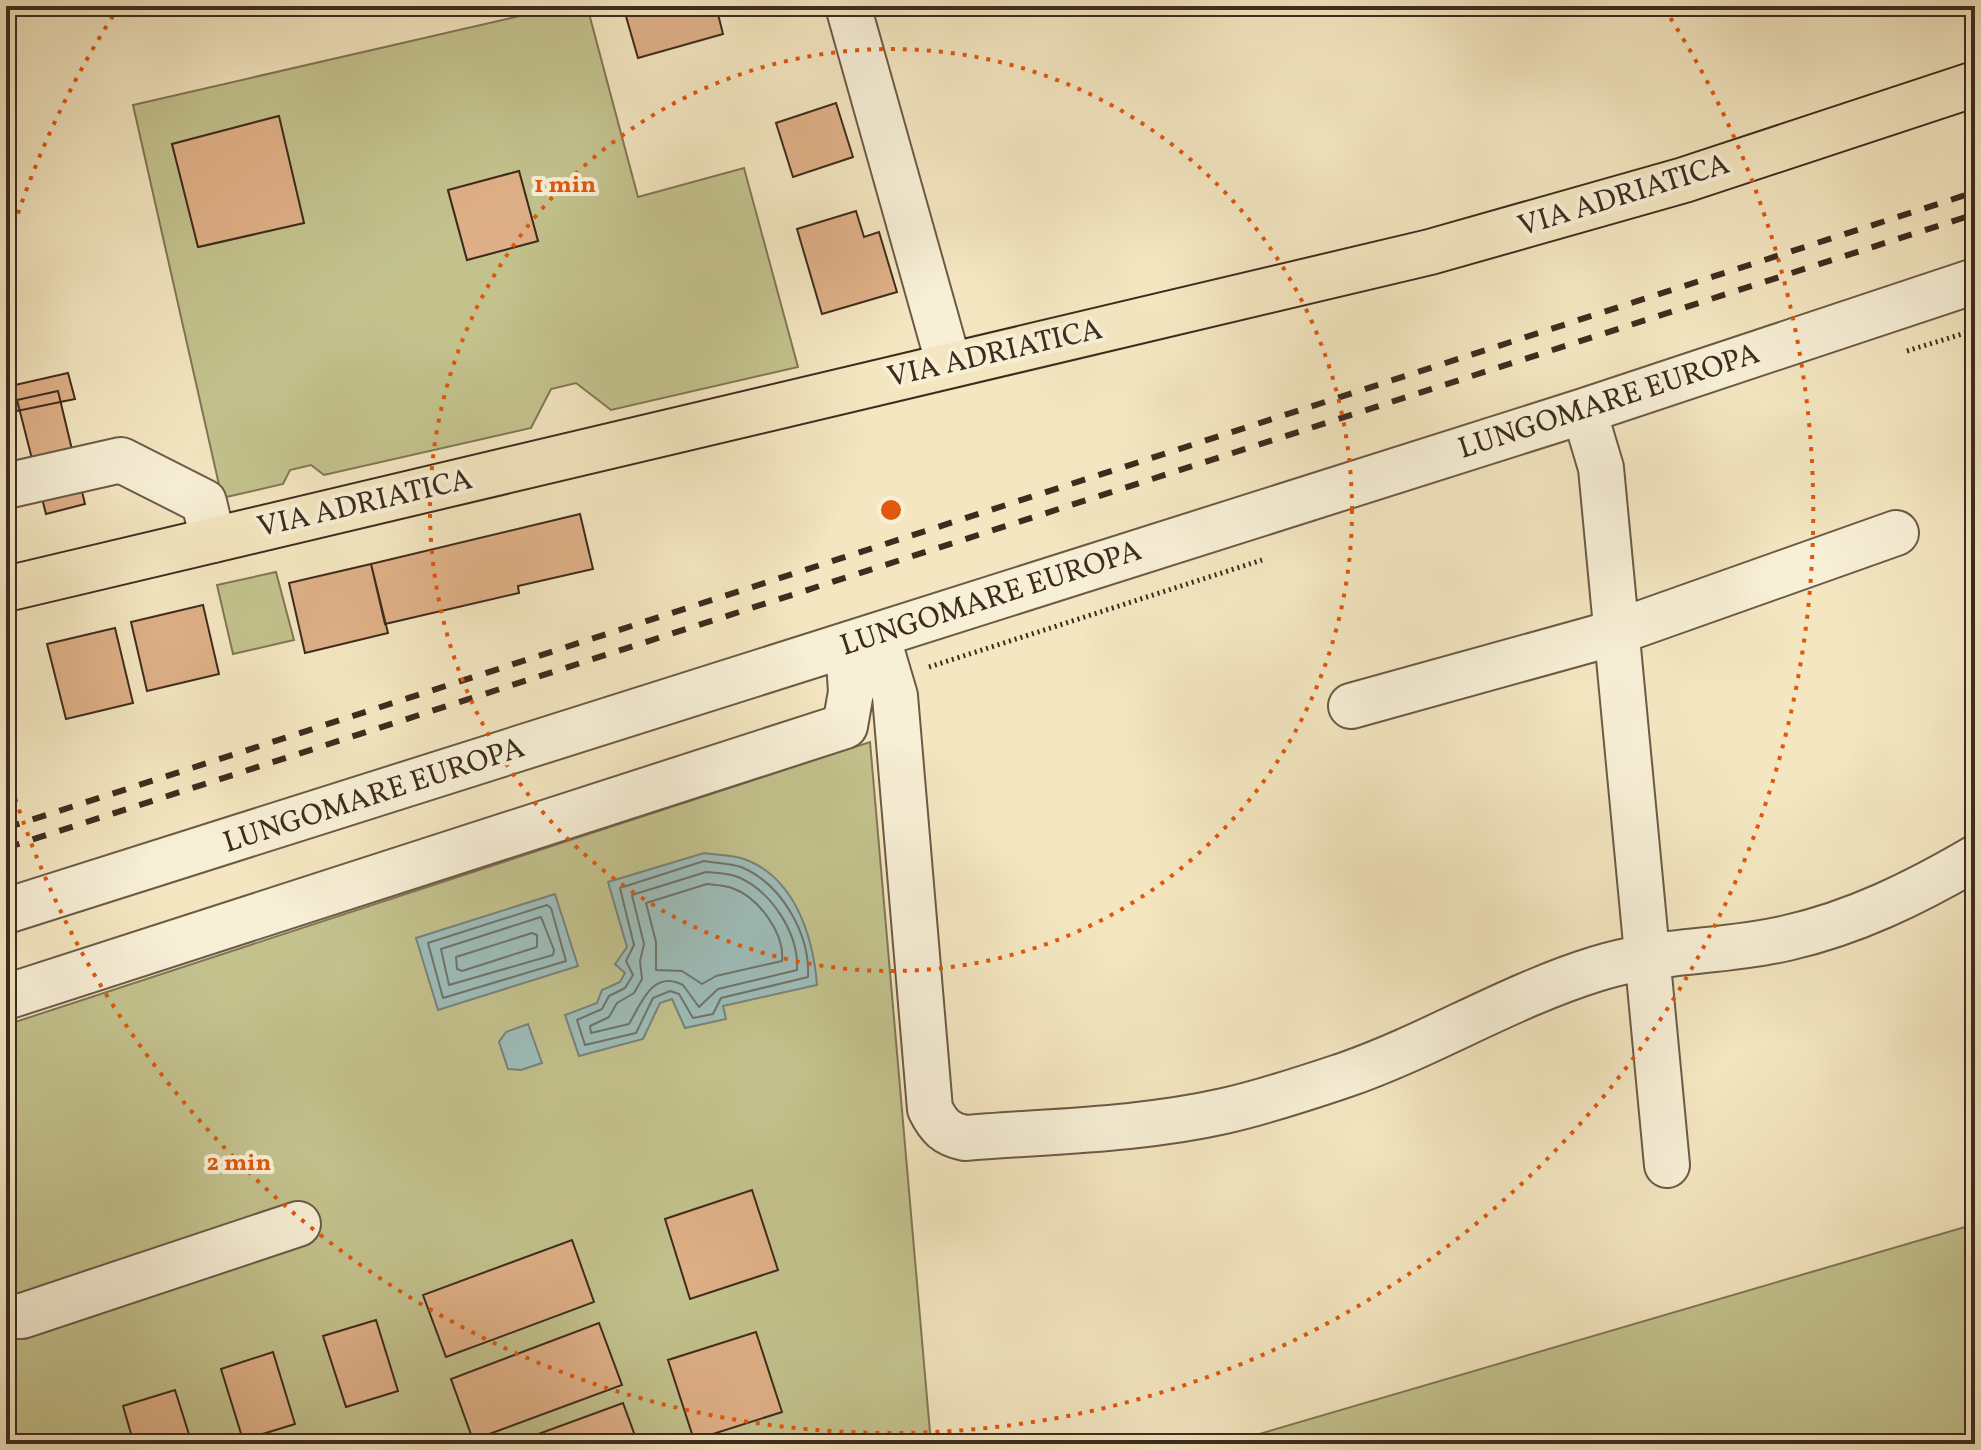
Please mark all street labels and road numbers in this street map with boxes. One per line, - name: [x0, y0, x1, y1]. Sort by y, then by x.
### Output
- street label: VIA ADRIATICA: [1513, 144, 1735, 248]
- street label: VIA ADRIATICA: [884, 309, 1106, 399]
- street label: LUNGOMARE EUROPA: [1453, 333, 1765, 471]
- street label: VIA ADRIATICA: [254, 459, 476, 549]
- street label: LUNGOMARE EUROPA: [835, 530, 1147, 668]
- street label: LUNGOMARE EUROPA: [218, 727, 530, 865]

